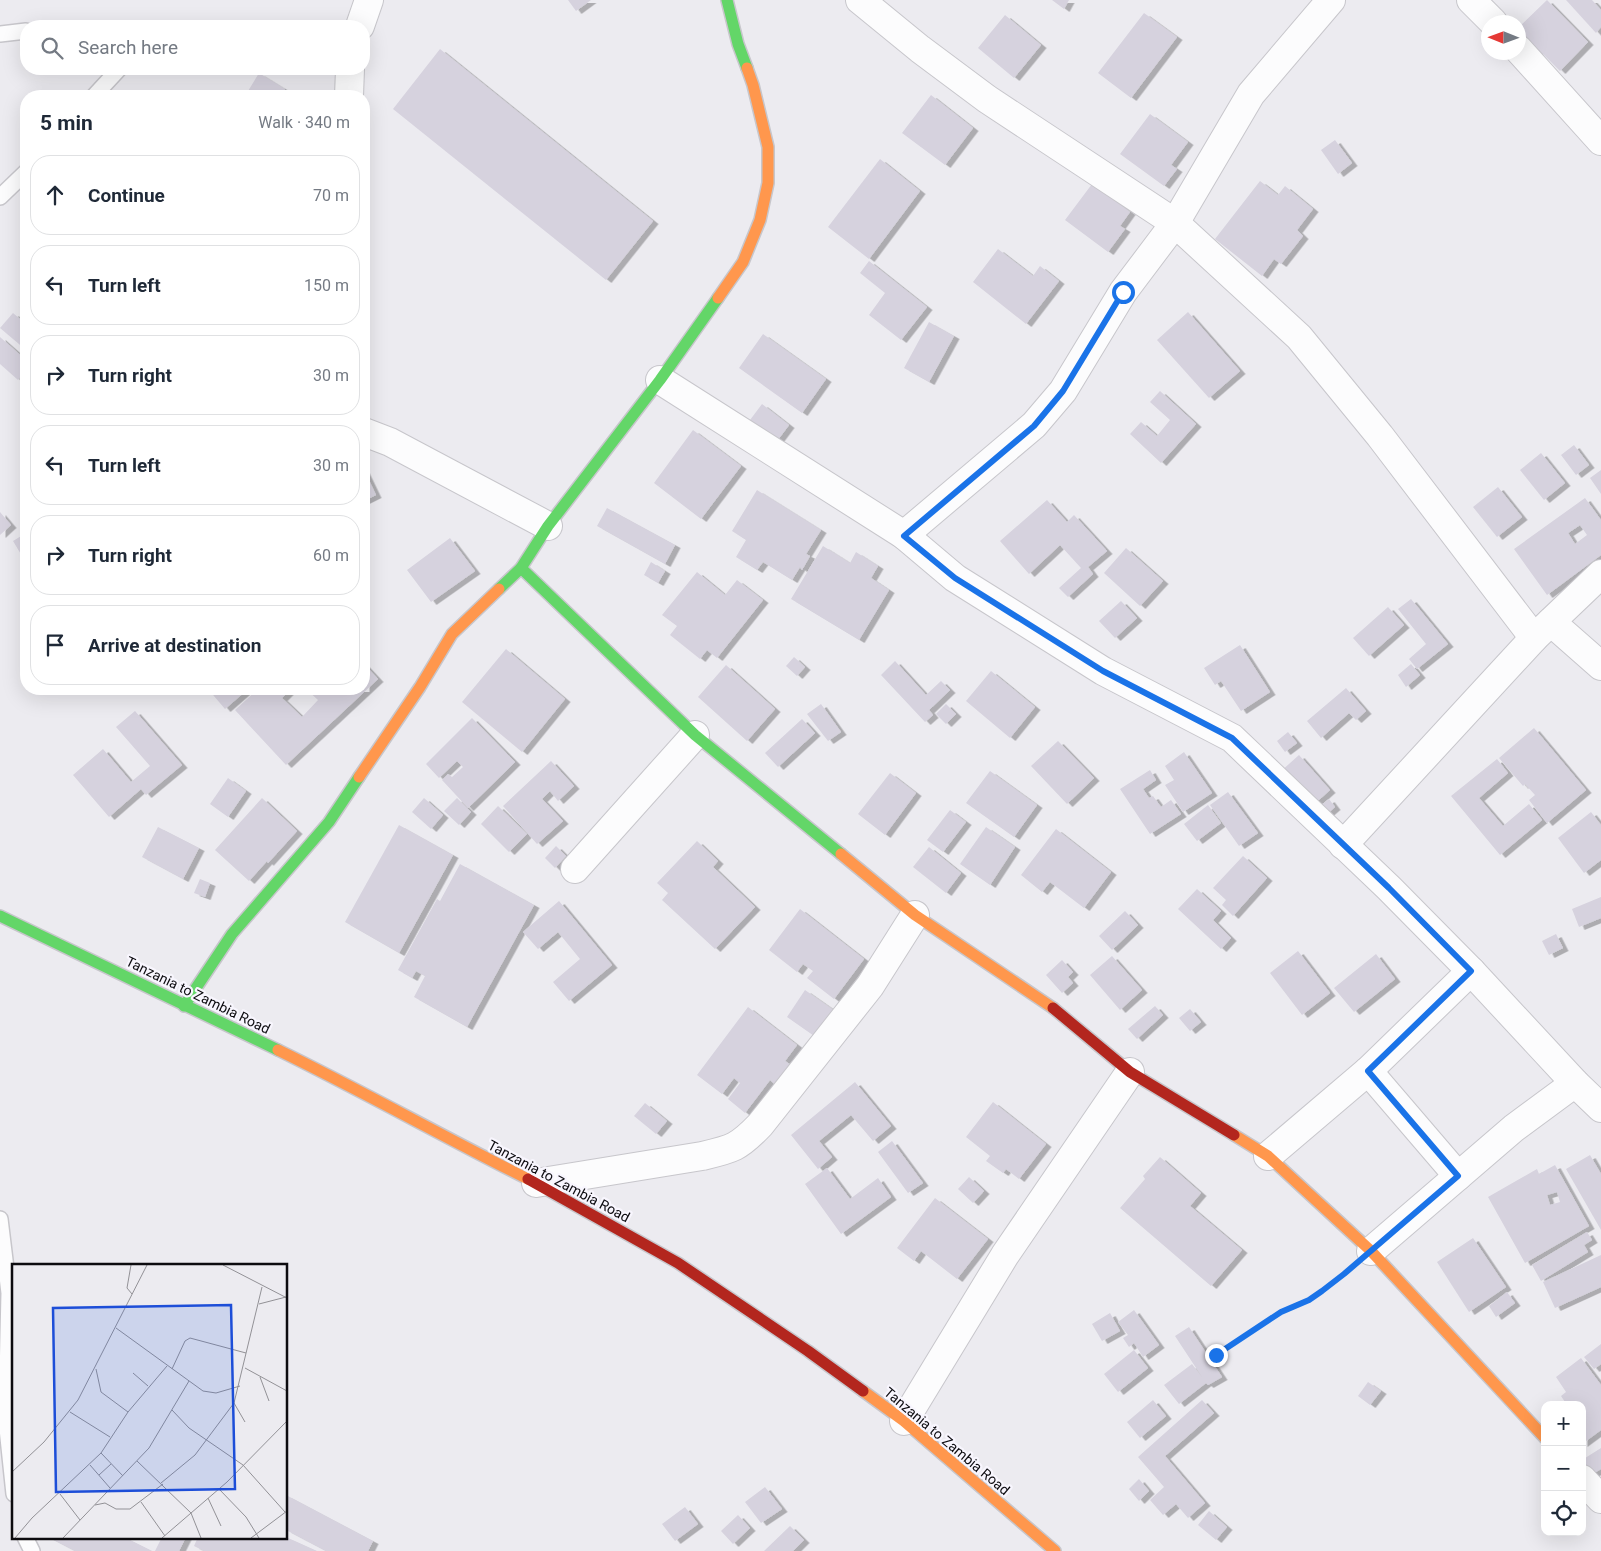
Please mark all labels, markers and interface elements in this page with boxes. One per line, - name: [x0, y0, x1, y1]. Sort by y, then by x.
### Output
- north arrow: [1481, 15, 1526, 60]
- search box: [20, 20, 370, 75]
- icon: search: [38, 34, 66, 62]
- text: Search here: [78, 36, 178, 59]
- text: 5 min: [40, 111, 93, 135]
- text: Walk · 340 m: [258, 113, 350, 132]
- icon: ahead: [41, 181, 69, 209]
- text: Continue: [88, 184, 165, 207]
- text: 70 m: [313, 186, 349, 205]
- icon: left: [41, 271, 69, 299]
- text: Turn left: [88, 274, 161, 297]
- text: 150 m: [304, 276, 349, 295]
- route start: [1112, 281, 1135, 304]
- icon: right: [41, 361, 69, 389]
- text: Turn right: [88, 364, 172, 387]
- text: 30 m: [313, 366, 349, 385]
- icon: left: [41, 451, 69, 479]
- text: Turn left: [88, 454, 161, 477]
- text: 30 m: [313, 456, 349, 475]
- icon: right: [41, 541, 69, 569]
- text: Turn right: [88, 544, 172, 567]
- text: 60 m: [313, 546, 349, 565]
- icon: arrive: [41, 631, 69, 659]
- text: Arrive at destination: [88, 634, 261, 657]
- street label: Tanzania to Zambia Road: [123, 953, 273, 1037]
- street label: Tanzania to Zambia Road: [485, 1137, 633, 1225]
- inset map: [12, 1264, 288, 1538]
- route end: [1205, 1344, 1228, 1367]
- street label: Tanzania to Zambia Road: [881, 1384, 1013, 1498]
- map controls: [1541, 1401, 1586, 1536]
- button: +: [1541, 1401, 1586, 1446]
- button: −: [1541, 1446, 1586, 1491]
- button: locate: [1541, 1491, 1586, 1536]

